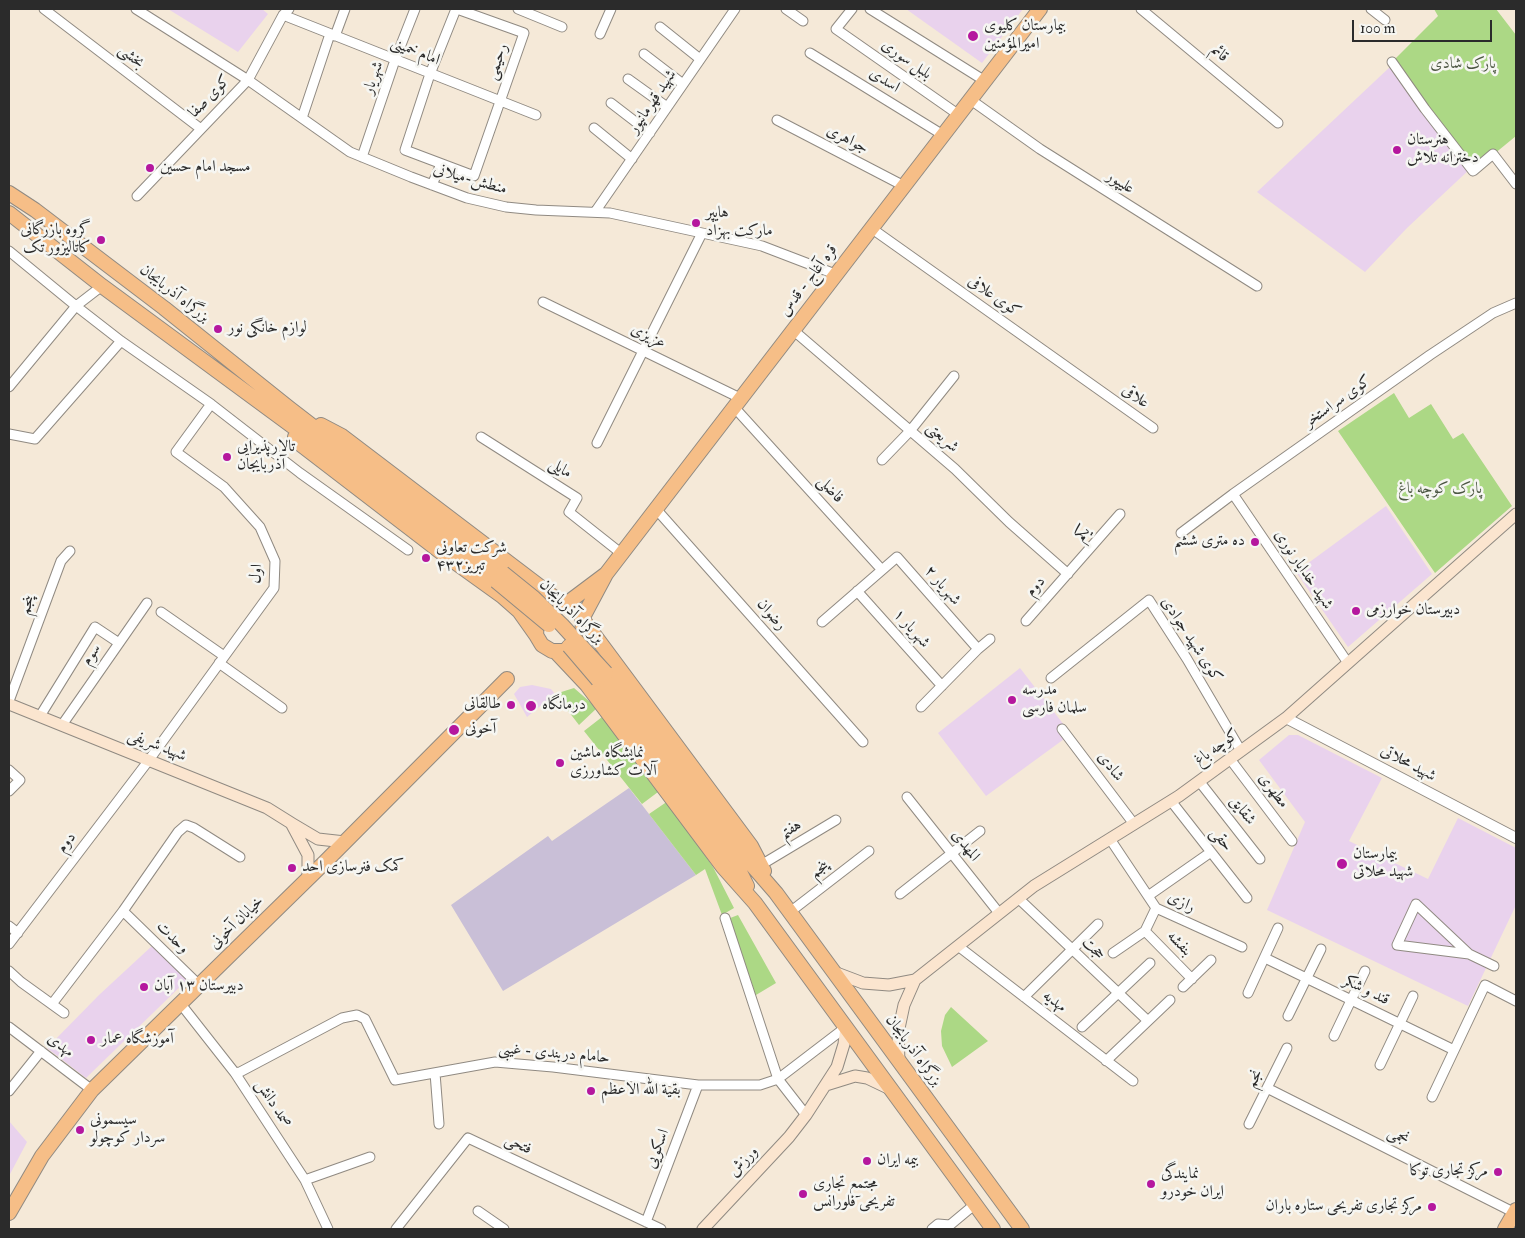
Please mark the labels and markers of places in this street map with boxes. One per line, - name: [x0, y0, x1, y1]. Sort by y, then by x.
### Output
- place label: بیمارستان کلیوی امیرالمؤمنین: [984, 17, 1066, 55]
- marker: بیمارستان کلیوی امیرالمؤمنین: [966, 29, 980, 43]
- place label: هنرستان دخترانه تلاش: [1407, 131, 1479, 169]
- marker: هنرستان دخترانه تلاش: [1391, 144, 1403, 156]
- place label: مسجد امام حسین: [160, 158, 250, 178]
- marker: مسجد امام حسین: [144, 162, 156, 174]
- place label: هایپر مارکت بهزاد: [706, 204, 773, 242]
- marker: هایپر مارکت بهزاد: [690, 217, 702, 229]
- place label: گروه بازرگانی کاتالیزور تک: [21, 221, 91, 259]
- marker: گروه بازرگانی کاتالیزور تک: [95, 234, 107, 246]
- place label: لوازم خانگی نور: [228, 319, 307, 339]
- marker: لوازم خانگی نور: [212, 323, 224, 335]
- place label: تالارپذیرایی آذربایجان: [237, 438, 295, 476]
- marker: تالارپذیرایی آذربایجان: [221, 451, 233, 463]
- place label: ده متری ششم: [1174, 532, 1245, 552]
- marker: ده متری ششم: [1249, 536, 1261, 548]
- place label: شرکت تعاونی ۴۳۲تبریز: [436, 539, 507, 577]
- marker: شرکت تعاونی ۴۳۲تبریز: [420, 552, 432, 564]
- place label: دبیرستان خوارزمی: [1366, 601, 1460, 621]
- marker: دبیرستان خوارزمی: [1350, 605, 1362, 617]
- place label: مدرسه سلمان فارسی: [1022, 681, 1087, 719]
- marker: مدرسه سلمان فارسی: [1006, 694, 1018, 706]
- place label: طالقانی: [464, 695, 501, 715]
- place label: درمانگاه: [542, 696, 586, 716]
- marker: طالقانی: [505, 699, 517, 711]
- marker: درمانگاه: [524, 699, 538, 713]
- place label: آخونی: [465, 720, 496, 740]
- marker: آخونی: [447, 723, 461, 737]
- place label: نمایشگاه ماشین آلات کشاورزی: [570, 744, 657, 782]
- marker: نمایشگاه ماشین آلات کشاورزی: [554, 757, 566, 769]
- place label: بیمارستان شهید محلاتی: [1353, 845, 1413, 883]
- marker: بیمارستان شهید محلاتی: [1335, 857, 1349, 871]
- place label: کمک فنرسازی احد: [302, 858, 405, 878]
- marker: کمک فنرسازی احد: [286, 862, 298, 874]
- place label: دبیرستان ۱۳ آبان: [154, 977, 244, 997]
- marker: دبیرستان ۱۳ آبان: [138, 981, 150, 993]
- place label: آموزشگاه عمار: [101, 1030, 174, 1050]
- marker: آموزشگاه عمار: [85, 1034, 97, 1046]
- place label: بقیة الله الاعظم: [601, 1081, 681, 1101]
- marker: بقیة الله الاعظم: [585, 1085, 597, 1097]
- place label: سیسمونی سردار کوچولو: [90, 1111, 165, 1149]
- marker: سیسمونی سردار کوچولو: [74, 1124, 86, 1136]
- place label: بیمه ایران: [877, 1151, 918, 1171]
- marker: بیمه ایران: [861, 1155, 873, 1167]
- place label: مرکز تجاری توکا: [1410, 1162, 1488, 1182]
- place label: نمایندگی ایران خودرو: [1161, 1165, 1224, 1203]
- marker: مرکز تجاری توکا: [1492, 1166, 1504, 1178]
- place label: مجتمع تجاری تفریحی فلورانس: [813, 1175, 895, 1213]
- marker: نمایندگی ایران خودرو: [1145, 1178, 1157, 1190]
- marker: مجتمع تجاری تفریحی فلورانس: [797, 1188, 809, 1200]
- place label: مرکز تجاری تفریحی ستاره باران: [1265, 1197, 1422, 1217]
- marker: مرکز تجاری تفریحی ستاره باران: [1426, 1201, 1438, 1213]

